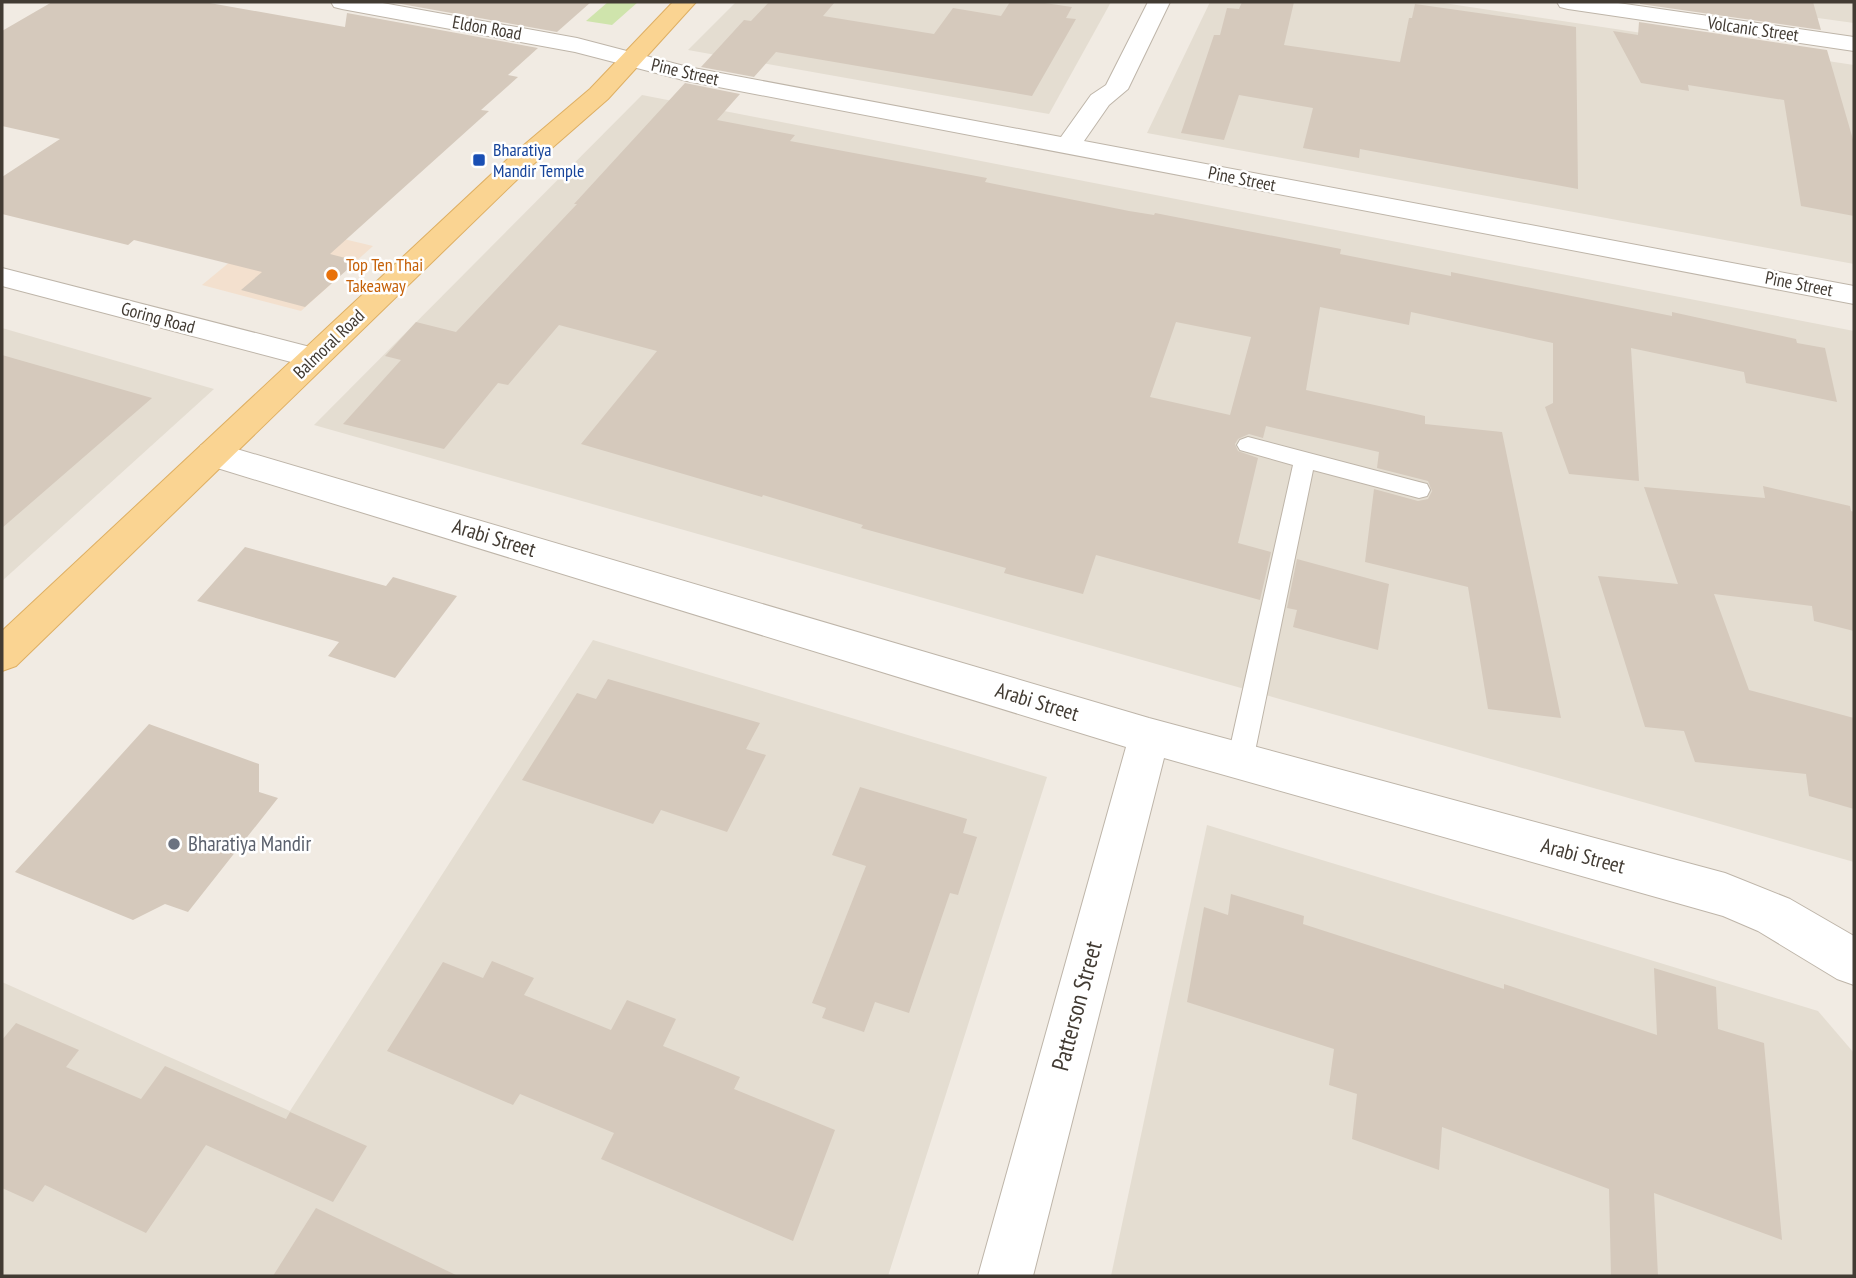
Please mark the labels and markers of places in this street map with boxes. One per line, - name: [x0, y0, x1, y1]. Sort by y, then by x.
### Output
- place label: Bharatiya Mandir Temple: [493, 138, 584, 182]
- marker: Bharatiya Mandir Temple: [471, 152, 487, 168]
- place label: Top Ten Thai Takeaway: [346, 253, 423, 297]
- marker: Top Ten Thai Takeaway: [324, 267, 340, 283]
- place label: Bharatiya Mandir: [188, 830, 311, 857]
- marker: Bharatiya Mandir: [166, 836, 182, 852]

